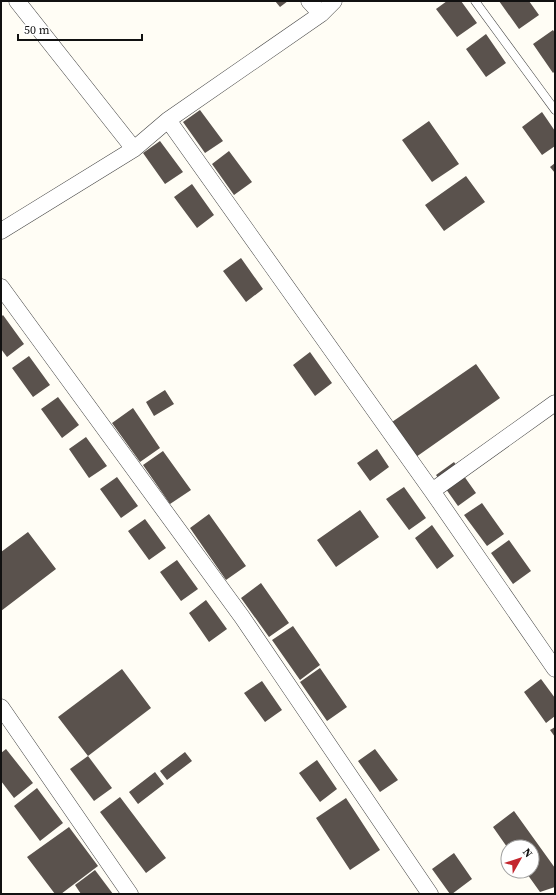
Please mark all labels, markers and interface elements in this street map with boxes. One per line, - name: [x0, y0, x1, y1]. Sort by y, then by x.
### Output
- scale bar: [18, 16, 142, 42]
- text: 50 m: [24, 22, 50, 38]
- north arrow: [500, 839, 540, 879]
- text: N: [519, 845, 536, 861]

